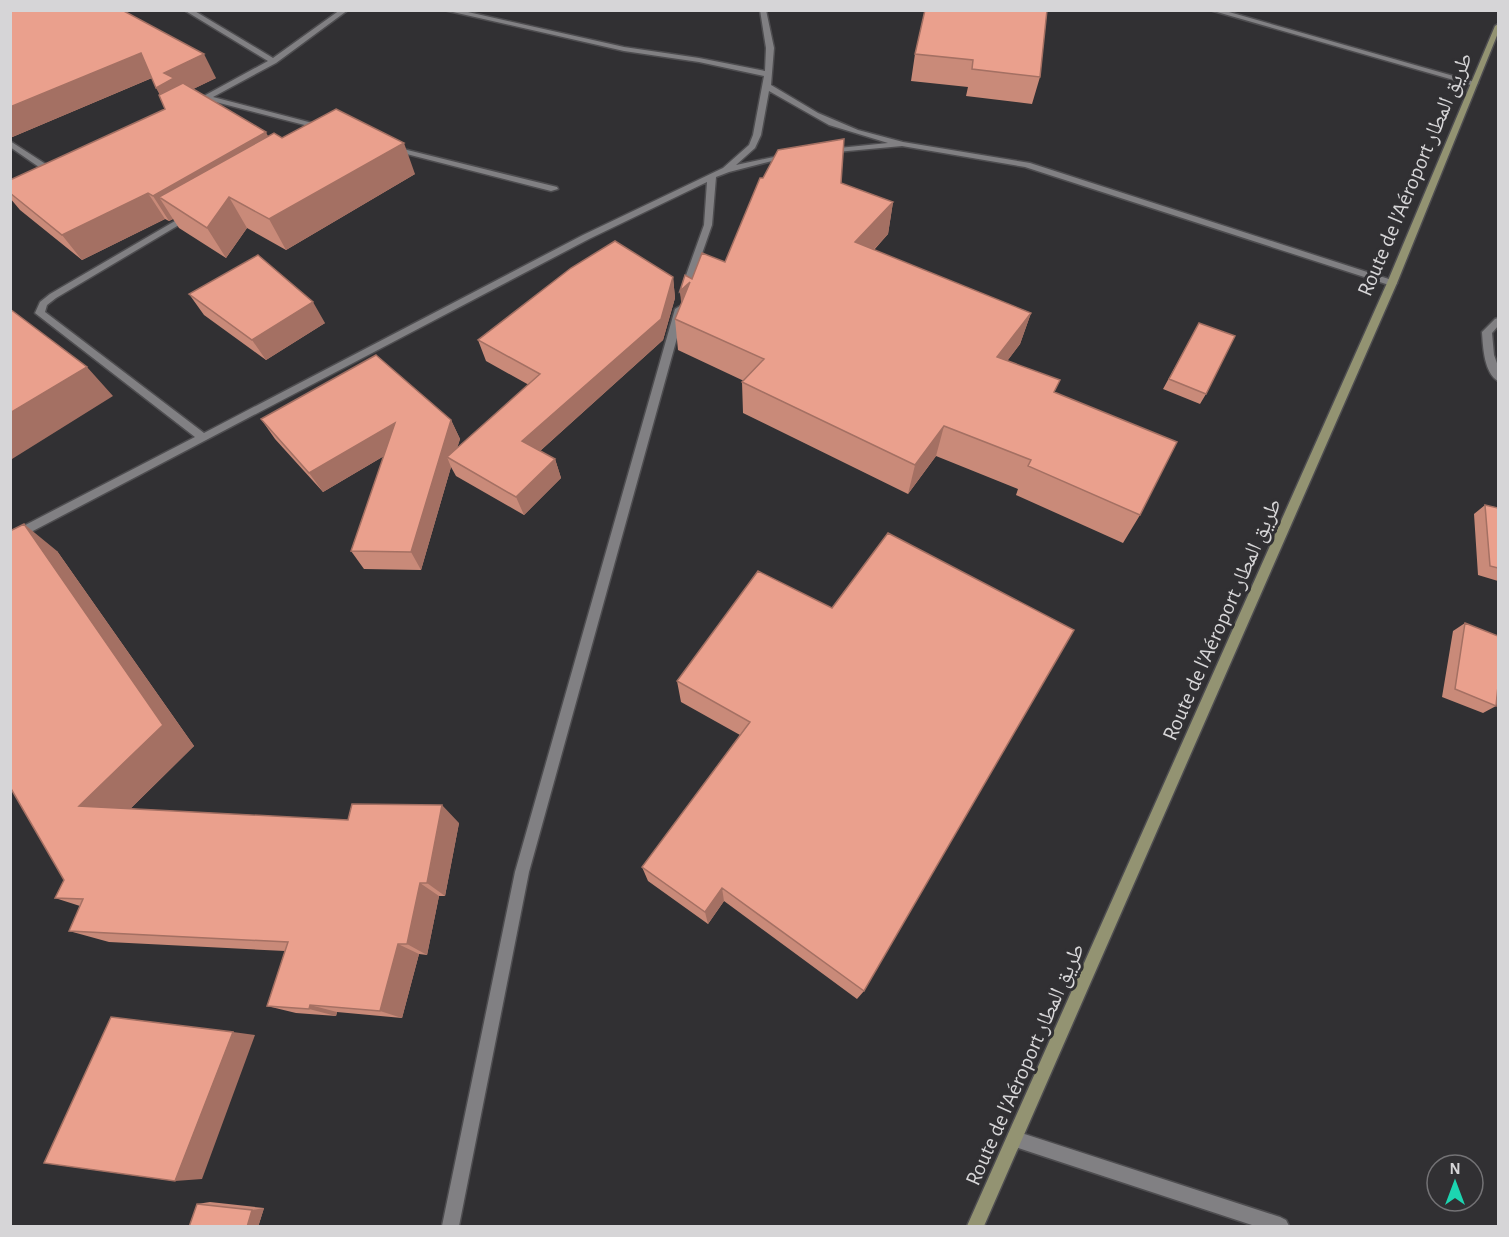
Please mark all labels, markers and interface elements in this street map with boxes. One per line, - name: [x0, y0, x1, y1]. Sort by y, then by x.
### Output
- street label: Route de l'Aéroport طريق المطار: [1354, 49, 1478, 300]
- street label: Route de l'Aéroport طريق المطار: [1159, 495, 1287, 745]
- street label: Route de l'Aéroport طريق المطار: [962, 940, 1090, 1190]
- north arrow: [1425, 1153, 1485, 1213]
- text: N: [1449, 1161, 1461, 1177]

